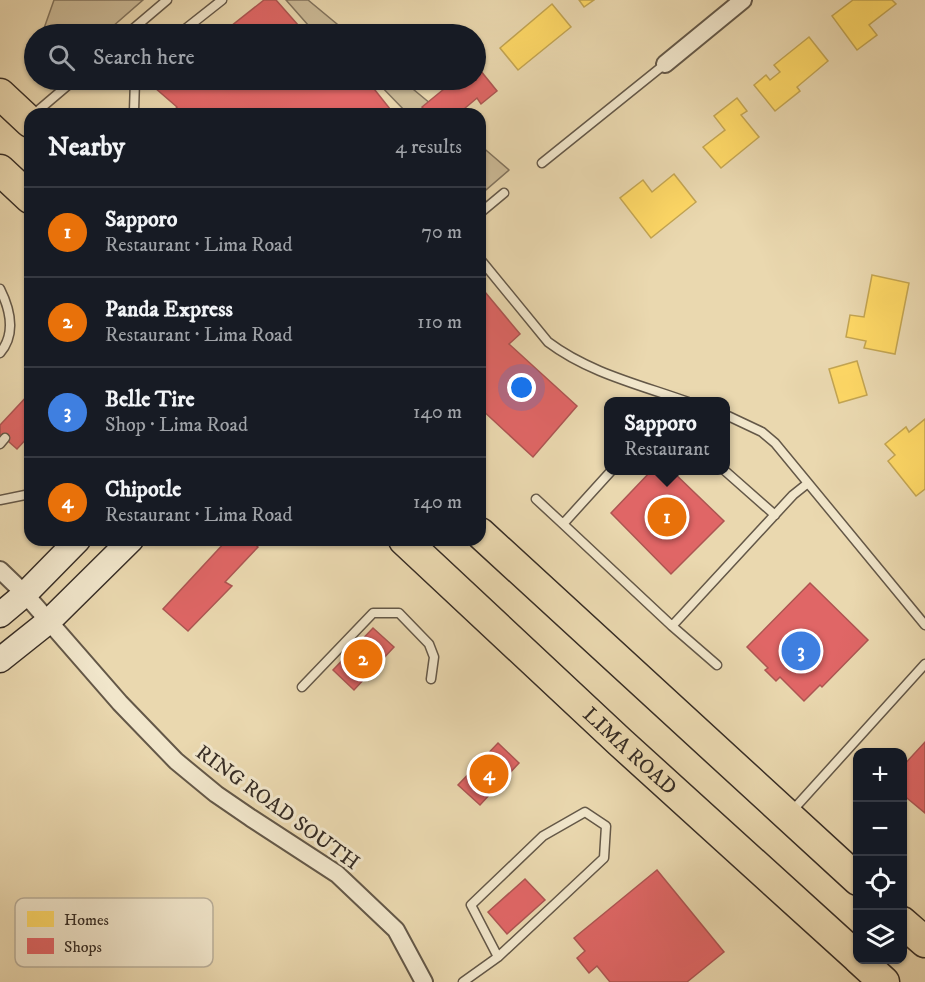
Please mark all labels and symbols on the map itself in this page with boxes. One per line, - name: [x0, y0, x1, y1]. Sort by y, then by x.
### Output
- your location: [507, 373, 536, 402]
- pin: 1: [648, 494, 686, 540]
- pin: 3: [782, 628, 820, 674]
- pin: 2: [344, 636, 382, 682]
- street label: LIMA ROAD: [577, 702, 682, 801]
- street label: RING ROAD SOUTH: [190, 740, 365, 876]
- pin: 4: [470, 752, 508, 796]
- legend: [15, 898, 213, 967]
- text: Homes: [64, 910, 109, 930]
- text: Shops: [64, 937, 102, 957]

